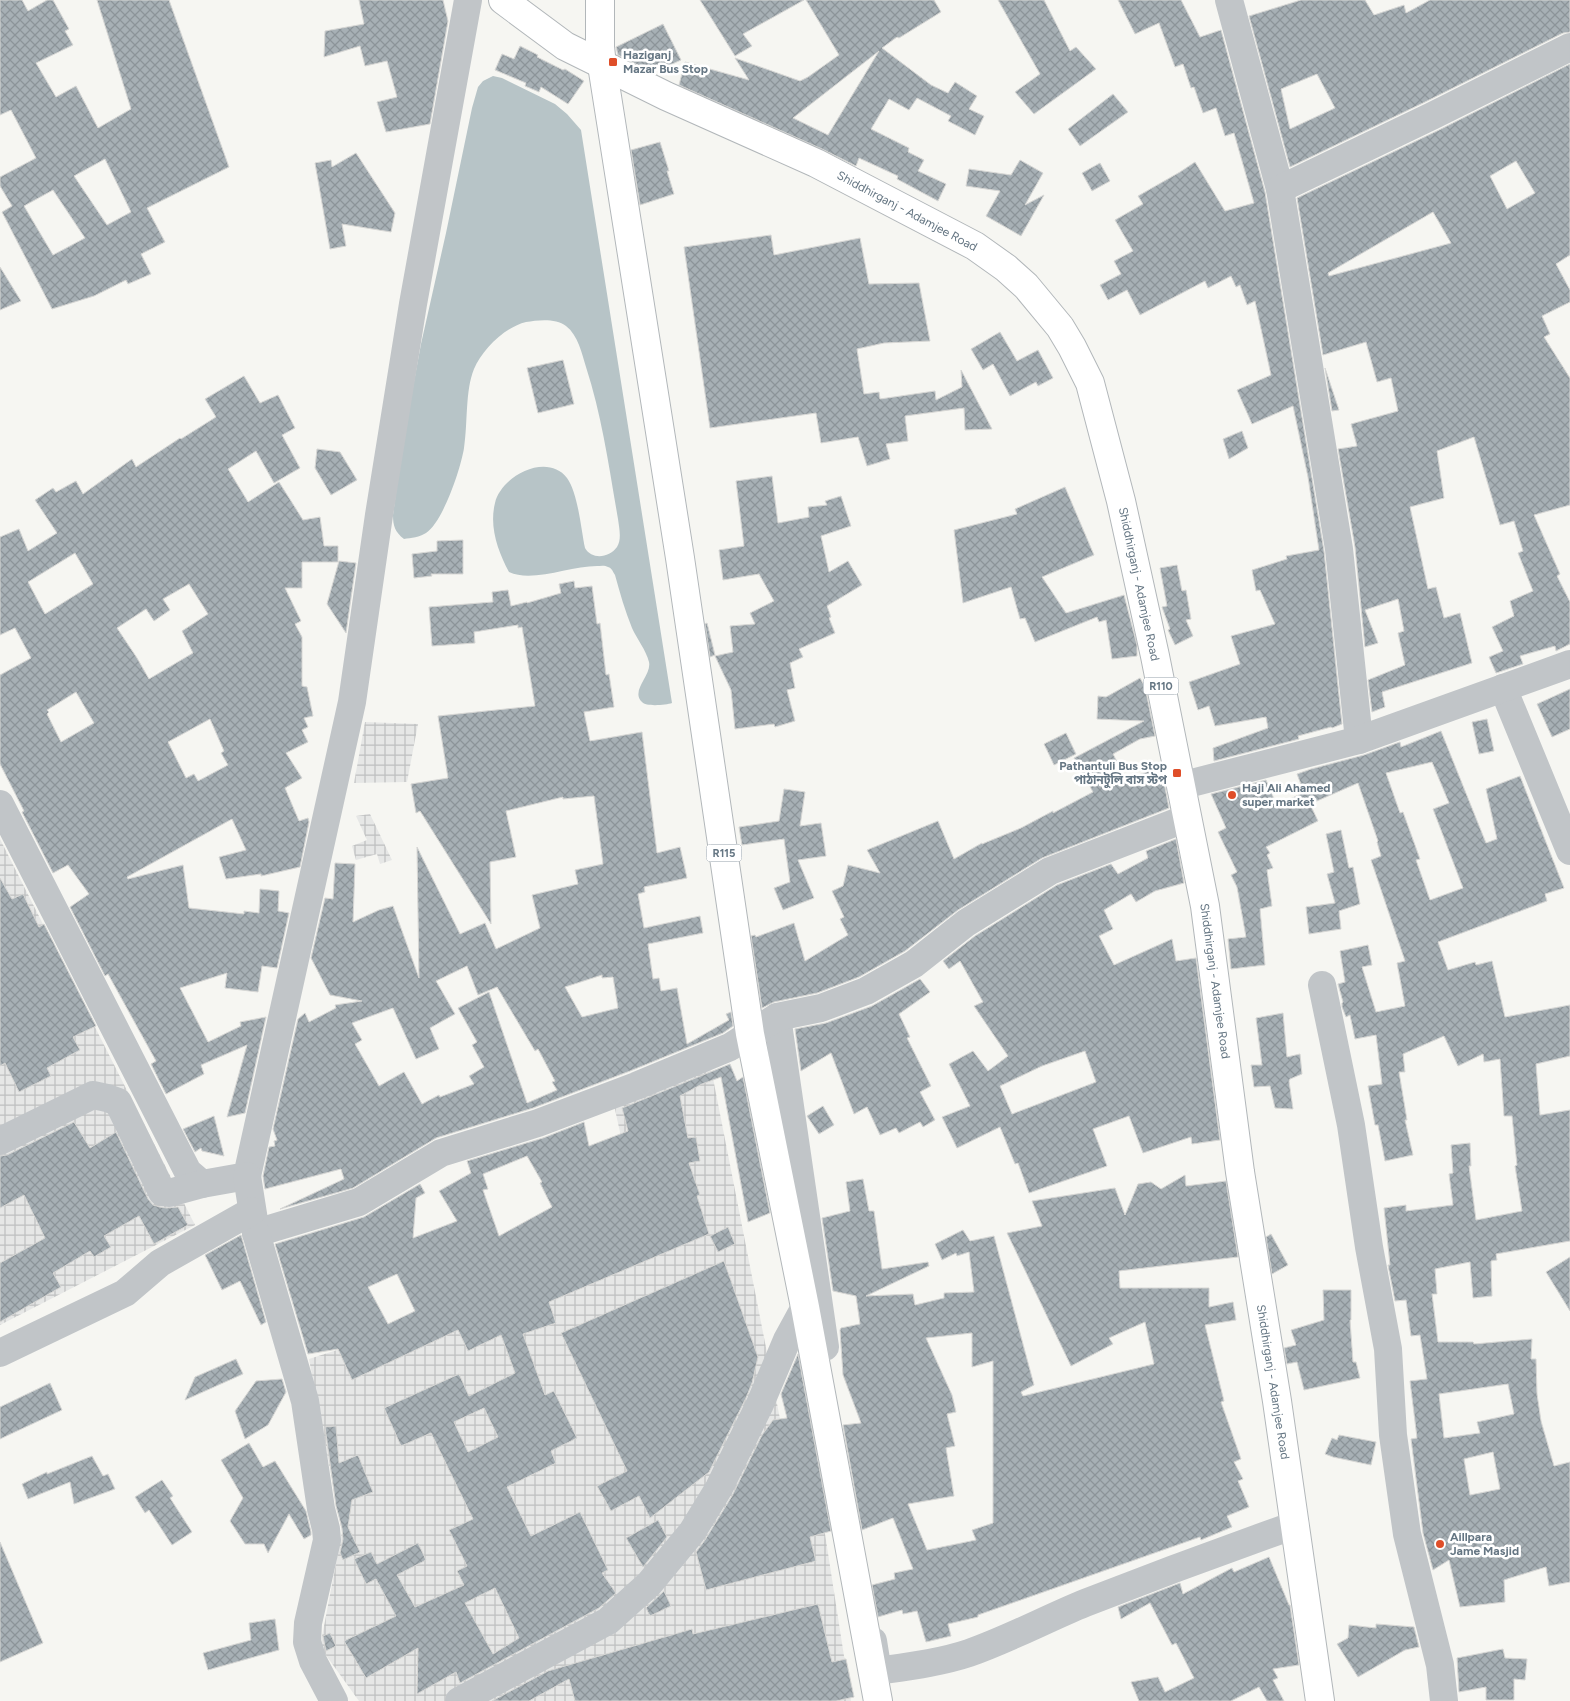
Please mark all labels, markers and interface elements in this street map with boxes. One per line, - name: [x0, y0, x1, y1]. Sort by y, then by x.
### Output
- place label: Haziganj Mazar Bus Stop: [623, 48, 708, 76]
- marker: Haziganj Mazar Bus Stop: [607, 56, 619, 68]
- street label: Shiddhirganj - Adamjee Road: [834, 168, 980, 254]
- street label: Shiddhirganj - Adamjee Road: [1116, 506, 1162, 662]
- road number: R110: [1144, 678, 1178, 694]
- place label: Pathantuli Bus Stop পাঠানটুলি বাস স্টপ: [1059, 759, 1167, 789]
- marker: Pathantuli Bus Stop পাঠানটুলি বাস স্টপ: [1171, 767, 1183, 779]
- place label: Haji Ali Ahamed super market: [1242, 781, 1330, 809]
- marker: Haji Ali Ahamed super market: [1226, 789, 1238, 801]
- road number: R115: [706, 844, 742, 861]
- street label: Shiddhirganj - Adamjee Road: [1197, 902, 1233, 1060]
- street label: Shiddhirganj - Adamjee Road: [1254, 1303, 1292, 1461]
- place label: Aillpara Jame Masjid: [1450, 1530, 1519, 1558]
- marker: Aillpara Jame Masjid: [1434, 1538, 1446, 1550]

